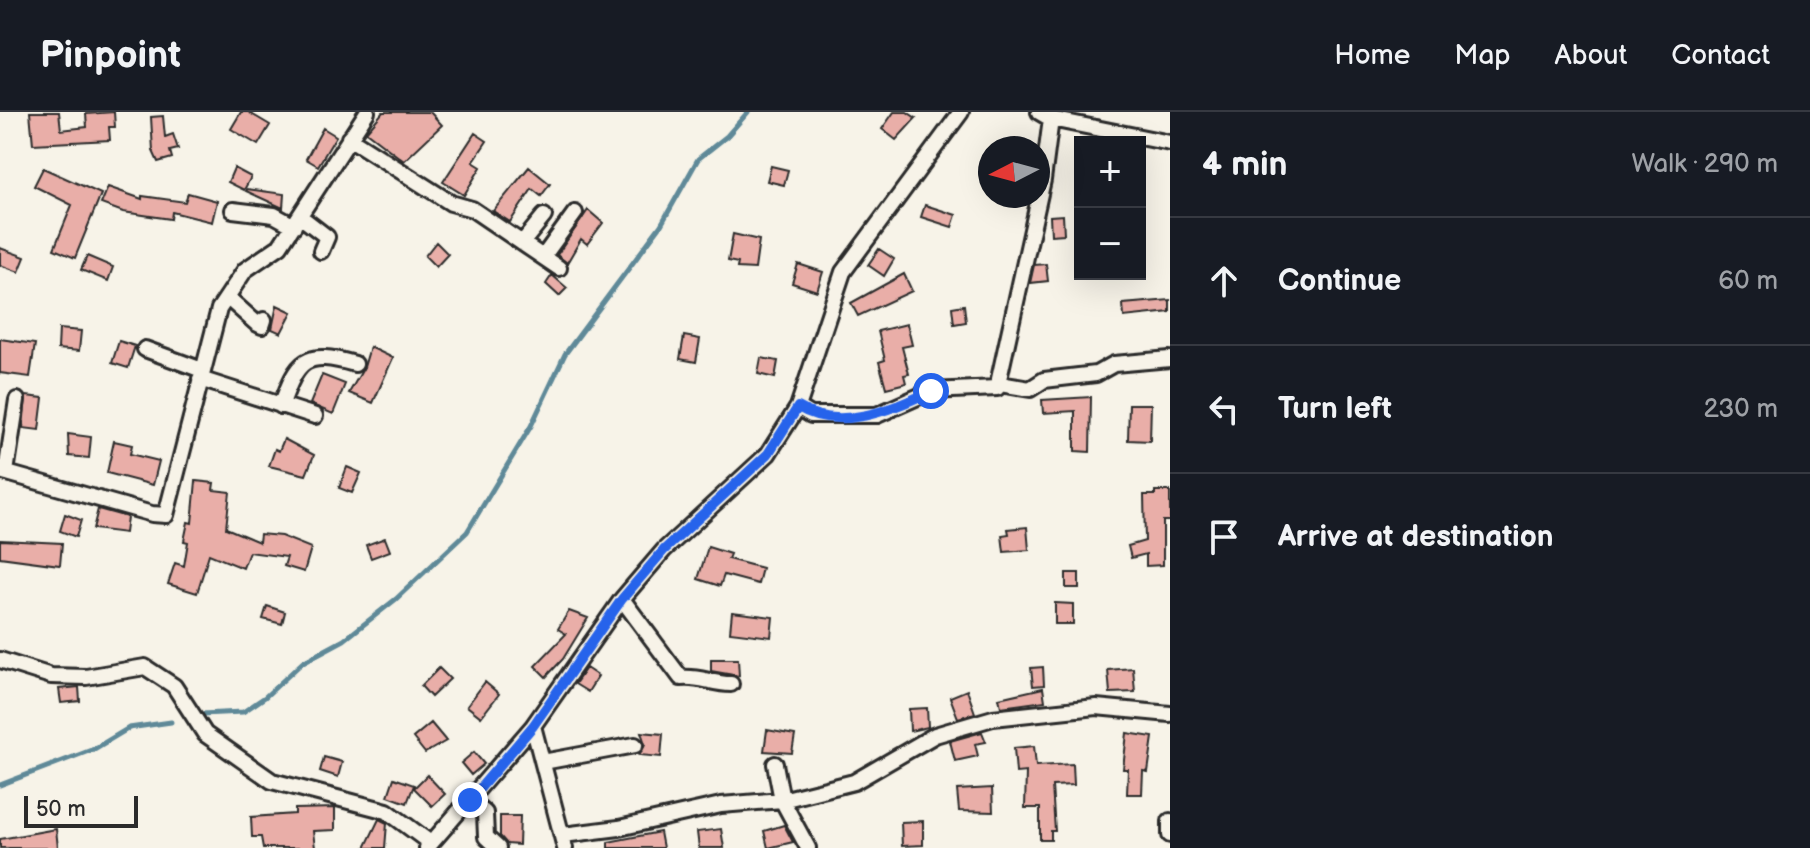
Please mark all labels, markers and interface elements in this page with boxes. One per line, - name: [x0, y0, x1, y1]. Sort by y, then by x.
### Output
- text: Pinpoint: [40, 33, 181, 78]
- text: Home: [1334, 39, 1410, 72]
- text: Map: [1454, 39, 1511, 72]
- text: About: [1555, 39, 1627, 72]
- text: Contact: [1671, 39, 1770, 72]
- north arrow: [978, 136, 1050, 208]
- map controls: [1074, 136, 1146, 280]
- button: +: [1074, 136, 1146, 208]
- text: 4 min: [1202, 144, 1288, 185]
- text: Walk · 290 m: [1631, 149, 1778, 180]
- button: −: [1074, 208, 1146, 280]
- icon: ahead: [1202, 259, 1246, 303]
- text: Continue: [1278, 263, 1401, 299]
- text: 60 m: [1718, 266, 1778, 297]
- route start: [913, 373, 949, 409]
- icon: left: [1202, 387, 1246, 431]
- text: Turn left: [1278, 391, 1392, 427]
- text: 230 m: [1703, 394, 1778, 425]
- icon: arrive: [1202, 515, 1246, 559]
- text: Arrive at destination: [1278, 519, 1554, 555]
- route end: [452, 782, 488, 818]
- scale bar: [24, 792, 138, 828]
- text: 50 m: [36, 796, 86, 823]

